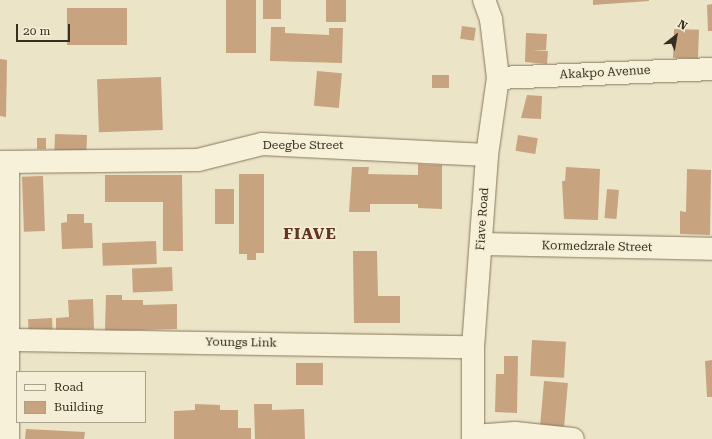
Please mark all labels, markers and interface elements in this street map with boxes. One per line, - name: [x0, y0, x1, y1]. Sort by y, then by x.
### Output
- scale bar: [18, 16, 72, 42]
- north arrow: [656, 16, 696, 56]
- text: N: [675, 18, 689, 33]
- text: 20 m: [23, 24, 50, 38]
- street label: Akakpo Avenue: [559, 63, 651, 83]
- street label: Deegbe Street: [262, 139, 344, 153]
- street label: Fiave Road: [474, 187, 492, 251]
- district label: FIAVE: [283, 224, 337, 244]
- street label: Kormedzrale Street: [541, 239, 653, 255]
- street label: Youngs Link: [205, 335, 277, 351]
- legend: [16, 371, 146, 423]
- text: Road: [54, 380, 83, 394]
- text: Building: [54, 400, 103, 414]

